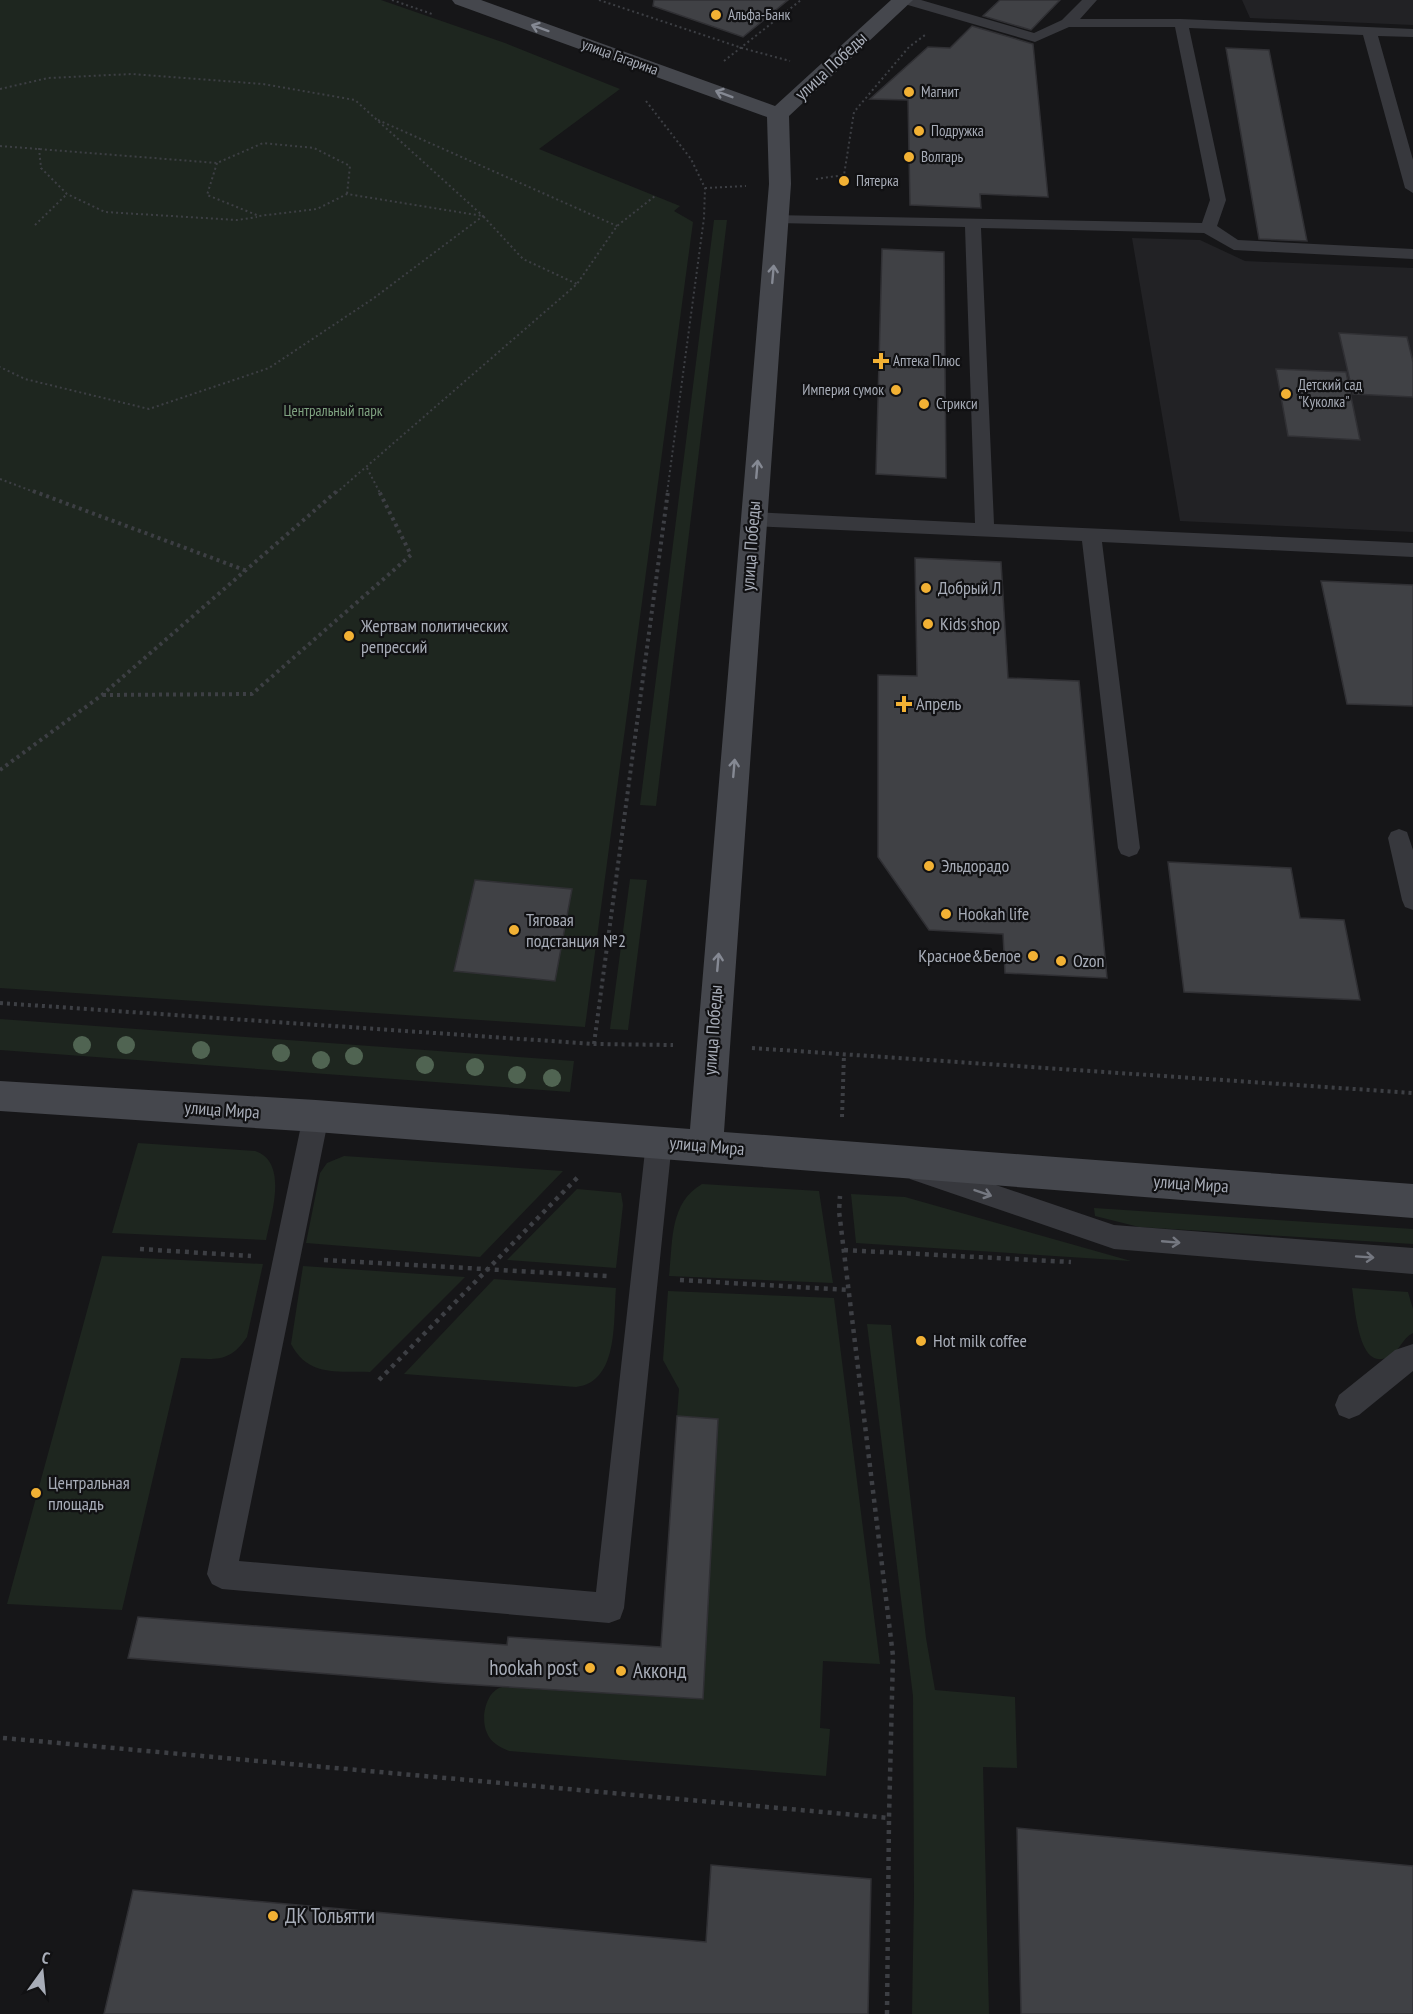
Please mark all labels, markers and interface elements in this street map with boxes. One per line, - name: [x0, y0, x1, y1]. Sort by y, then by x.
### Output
- place label: Альфа-Банк: [728, 5, 790, 24]
- marker: Альфа-Банк: [709, 8, 723, 22]
- one-way arrow: [531, 21, 550, 32]
- street label: улица Победы: [790, 26, 872, 105]
- street label: улица Гагарина: [579, 34, 661, 79]
- place label: Магнит: [921, 82, 959, 101]
- marker: Магнит: [902, 85, 916, 99]
- one-way arrow: [715, 87, 733, 98]
- place label: Подружка: [931, 121, 984, 140]
- marker: Подружка: [912, 124, 926, 138]
- place label: Волгарь: [921, 147, 964, 166]
- marker: Волгарь: [902, 150, 916, 164]
- place label: Пятерка: [856, 171, 899, 190]
- marker: Пятерка: [837, 174, 851, 188]
- one-way arrow: [768, 265, 779, 285]
- place label: Аптека Плюс: [893, 351, 961, 370]
- marker: Аптека Плюс: [874, 354, 888, 368]
- place label: Детский сад "Куколка": [1298, 375, 1363, 411]
- place label: Империя сумок: [802, 380, 884, 399]
- marker: Империя сумок: [889, 383, 903, 397]
- marker: Детский сад "Куколка": [1279, 387, 1293, 401]
- place label: Стрикси: [936, 394, 978, 413]
- marker: Стрикси: [917, 397, 931, 411]
- park label: Центральный парк: [284, 401, 383, 420]
- one-way arrow: [752, 459, 763, 479]
- street label: улица Победы: [736, 500, 765, 592]
- place label: Добрый Л: [938, 576, 1001, 599]
- marker: Добрый Л: [919, 581, 933, 595]
- place label: Kids shop: [940, 612, 1000, 635]
- place label: Жертвам политических репрессий: [360, 614, 509, 658]
- marker: Kids shop: [921, 617, 935, 631]
- marker: Жертвам политических репрессий: [342, 629, 356, 643]
- place label: Апрель: [916, 692, 962, 715]
- marker: Апрель: [897, 697, 911, 711]
- one-way arrow: [729, 758, 740, 778]
- place label: Эльдорадо: [941, 854, 1009, 877]
- marker: Эльдорадо: [922, 859, 936, 873]
- place label: Hookah life: [958, 902, 1029, 925]
- marker: Hookah life: [939, 907, 953, 921]
- place label: Тяговая подстанция №2: [526, 908, 626, 952]
- marker: Тяговая подстанция №2: [507, 923, 521, 937]
- place label: Красное&Белое: [918, 944, 1021, 967]
- marker: Красное&Белое: [1026, 949, 1040, 963]
- place label: Ozon: [1073, 949, 1105, 972]
- one-way arrow: [713, 952, 724, 972]
- marker: Ozon: [1054, 954, 1068, 968]
- street label: улица Победы: [698, 984, 727, 1076]
- street label: улица Мира: [184, 1095, 260, 1124]
- street label: улица Мира: [669, 1131, 745, 1160]
- street label: улица Мира: [1153, 1169, 1229, 1198]
- one-way arrow: [974, 1188, 993, 1199]
- one-way arrow: [1161, 1237, 1180, 1248]
- one-way arrow: [1355, 1252, 1375, 1263]
- place label: Hot milk coffee: [933, 1329, 1027, 1352]
- marker: Hot milk coffee: [914, 1334, 928, 1348]
- place label: Центральная площадь: [48, 1471, 130, 1515]
- marker: Центральная площадь: [29, 1486, 43, 1500]
- place label: hookah post: [489, 1654, 578, 1681]
- place label: Акконд: [633, 1657, 686, 1684]
- marker: hookah post: [583, 1661, 597, 1675]
- marker: Акконд: [614, 1664, 628, 1678]
- place label: ДК Тольятти: [285, 1902, 375, 1929]
- marker: ДК Тольятти: [266, 1909, 280, 1923]
- north arrow: [12, 1942, 72, 2002]
- text: С: [40, 1947, 53, 1968]

